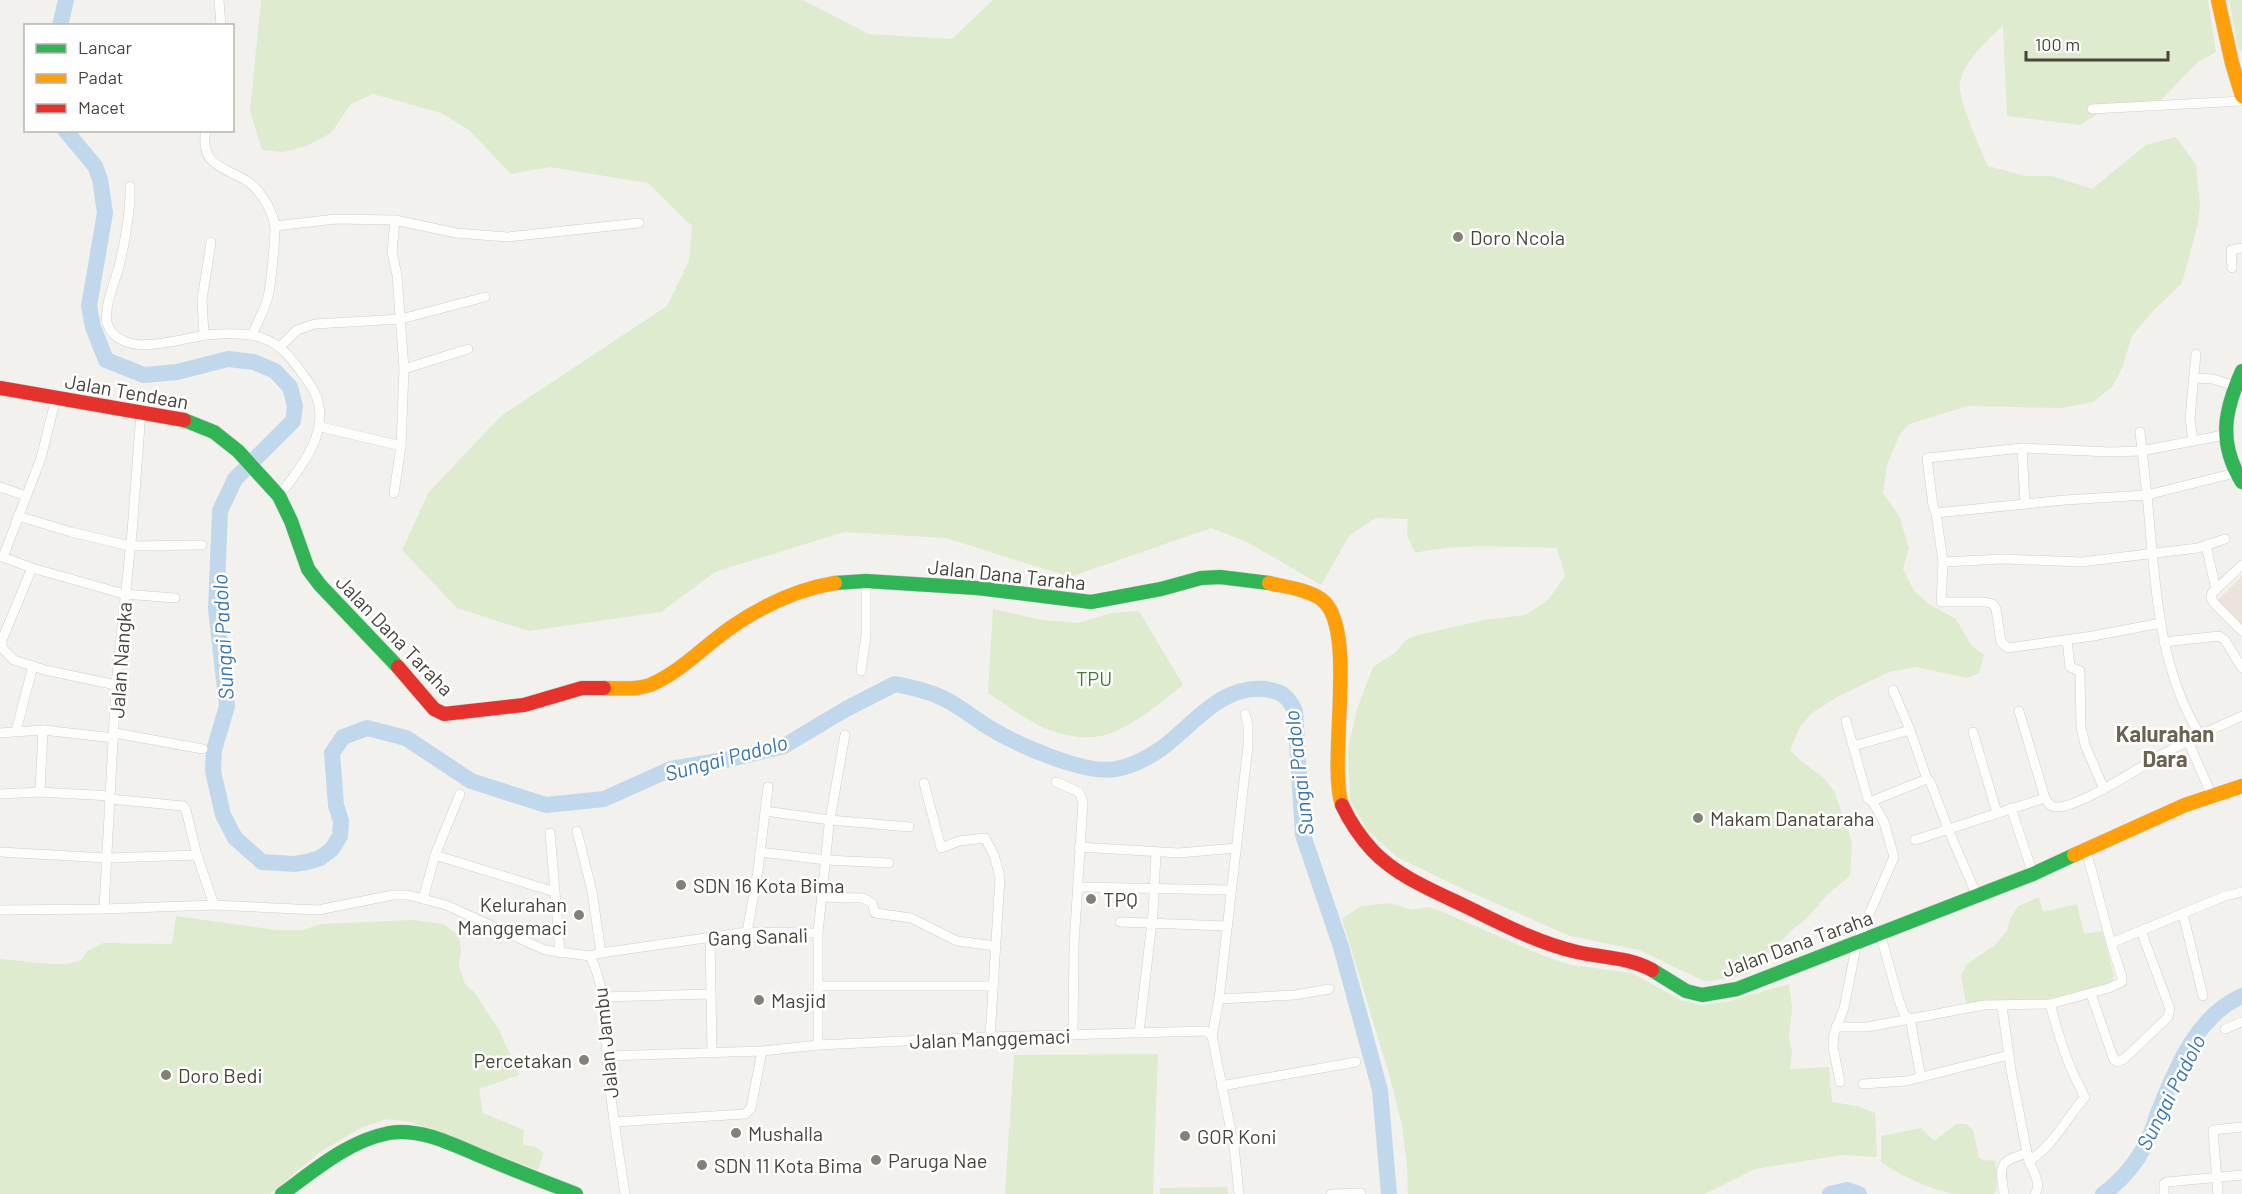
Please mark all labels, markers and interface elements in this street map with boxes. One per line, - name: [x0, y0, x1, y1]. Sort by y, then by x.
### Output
- legend: [24, 24, 234, 132]
- scale bar: [2026, 24, 2168, 62]
- text: 100 m: [2035, 33, 2080, 55]
- text: Lancar: [78, 36, 133, 58]
- text: Padat: [78, 66, 123, 88]
- text: Macet: [78, 96, 125, 118]
- place label: Doro Ncola: [1470, 225, 1565, 249]
- marker: Doro Ncola: [1451, 230, 1465, 244]
- street label: Jalan Tendean: [63, 368, 191, 414]
- street label: Jalan Dana Taraha: [927, 554, 1087, 594]
- street label: Jalan Dana Taraha: [331, 570, 459, 700]
- water label: Sungai Padolo: [206, 573, 238, 701]
- street label: Jalan Nangka: [104, 601, 136, 719]
- park label: TPU: [1076, 666, 1112, 690]
- water label: Sungai Padolo: [1278, 709, 1318, 837]
- district label: Kalurahan Dara: [2116, 720, 2214, 771]
- water label: Sungai Padolo: [662, 729, 790, 785]
- place label: Makam Danataraha: [1710, 806, 1874, 830]
- marker: Makam Danataraha: [1691, 811, 1705, 825]
- place label: SDN 16 Kota Bima: [693, 873, 844, 897]
- marker: SDN 16 Kota Bima: [674, 878, 688, 892]
- place label: TPQ: [1103, 887, 1138, 911]
- place label: Kelurahan Manggemaci: [457, 892, 567, 939]
- marker: TPQ: [1084, 892, 1098, 906]
- street label: Jalan Dana Taraha: [1718, 905, 1876, 981]
- marker: Kelurahan Manggemaci: [572, 908, 586, 922]
- street label: Gang Sanali: [707, 922, 809, 950]
- street label: Jalan Jambu: [587, 986, 623, 1100]
- place label: Masjid: [771, 988, 826, 1012]
- marker: Masjid: [752, 993, 766, 1007]
- street label: Jalan Manggemaci: [909, 1023, 1071, 1053]
- water label: Sungai Padolo: [2130, 1030, 2210, 1154]
- place label: Percetakan: [473, 1048, 572, 1072]
- marker: Percetakan: [577, 1053, 591, 1067]
- place label: Doro Bedi: [178, 1063, 263, 1087]
- marker: Doro Bedi: [159, 1068, 173, 1082]
- place label: Mushalla: [748, 1121, 823, 1145]
- place label: GOR Koni: [1197, 1124, 1277, 1148]
- marker: Mushalla: [729, 1126, 743, 1140]
- marker: GOR Koni: [1178, 1129, 1192, 1143]
- place label: Paruga Nae: [888, 1148, 987, 1172]
- place label: SDN 11 Kota Bima: [714, 1153, 862, 1177]
- marker: Paruga Nae: [869, 1153, 883, 1167]
- marker: SDN 11 Kota Bima: [695, 1158, 709, 1172]

